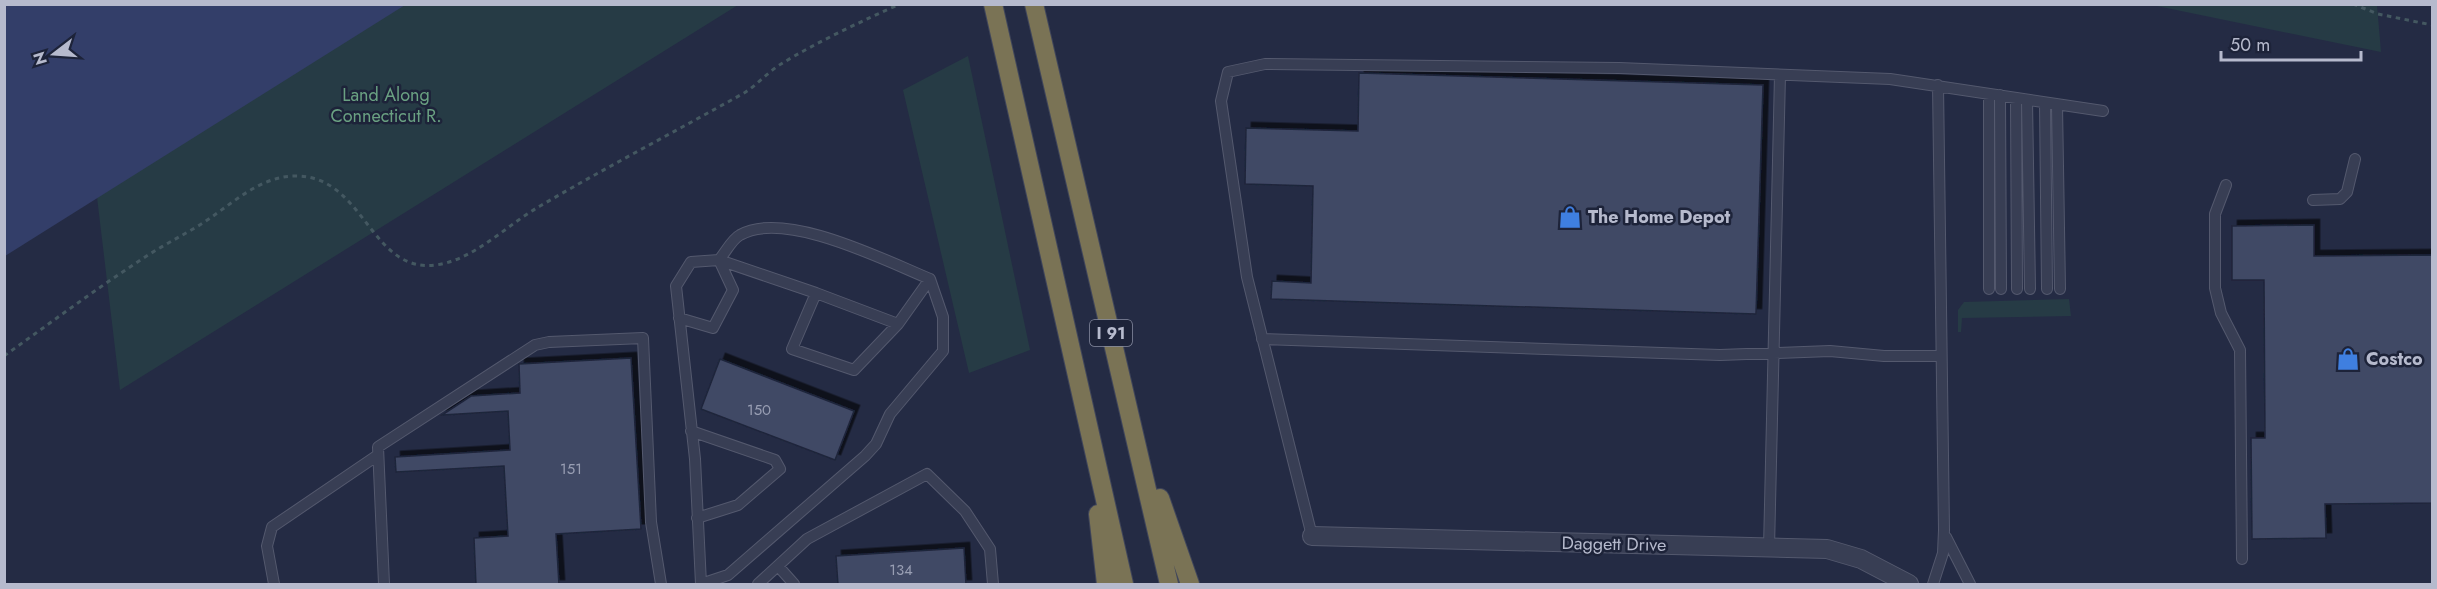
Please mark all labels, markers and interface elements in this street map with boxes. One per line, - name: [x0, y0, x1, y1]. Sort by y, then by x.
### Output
- north arrow: [24, 24, 84, 84]
- scale bar: [2221, 24, 2360, 62]
- text: 50 m: [2230, 32, 2270, 58]
- text: N: [27, 49, 53, 68]
- park label: Land Along Connecticut R.: [330, 82, 442, 129]
- shop icon: The Home Depot: [1557, 204, 1583, 230]
- place label: The Home Depot: [1588, 204, 1731, 230]
- road number: I 91: [1090, 320, 1132, 346]
- shop icon: Costco: [2335, 346, 2361, 372]
- place label: Costco: [2366, 346, 2423, 372]
- house number: 150: [747, 399, 771, 421]
- house number: 151: [560, 458, 582, 480]
- street label: Daggett Drive: [1561, 530, 1667, 558]
- house number: 134: [889, 559, 913, 581]

